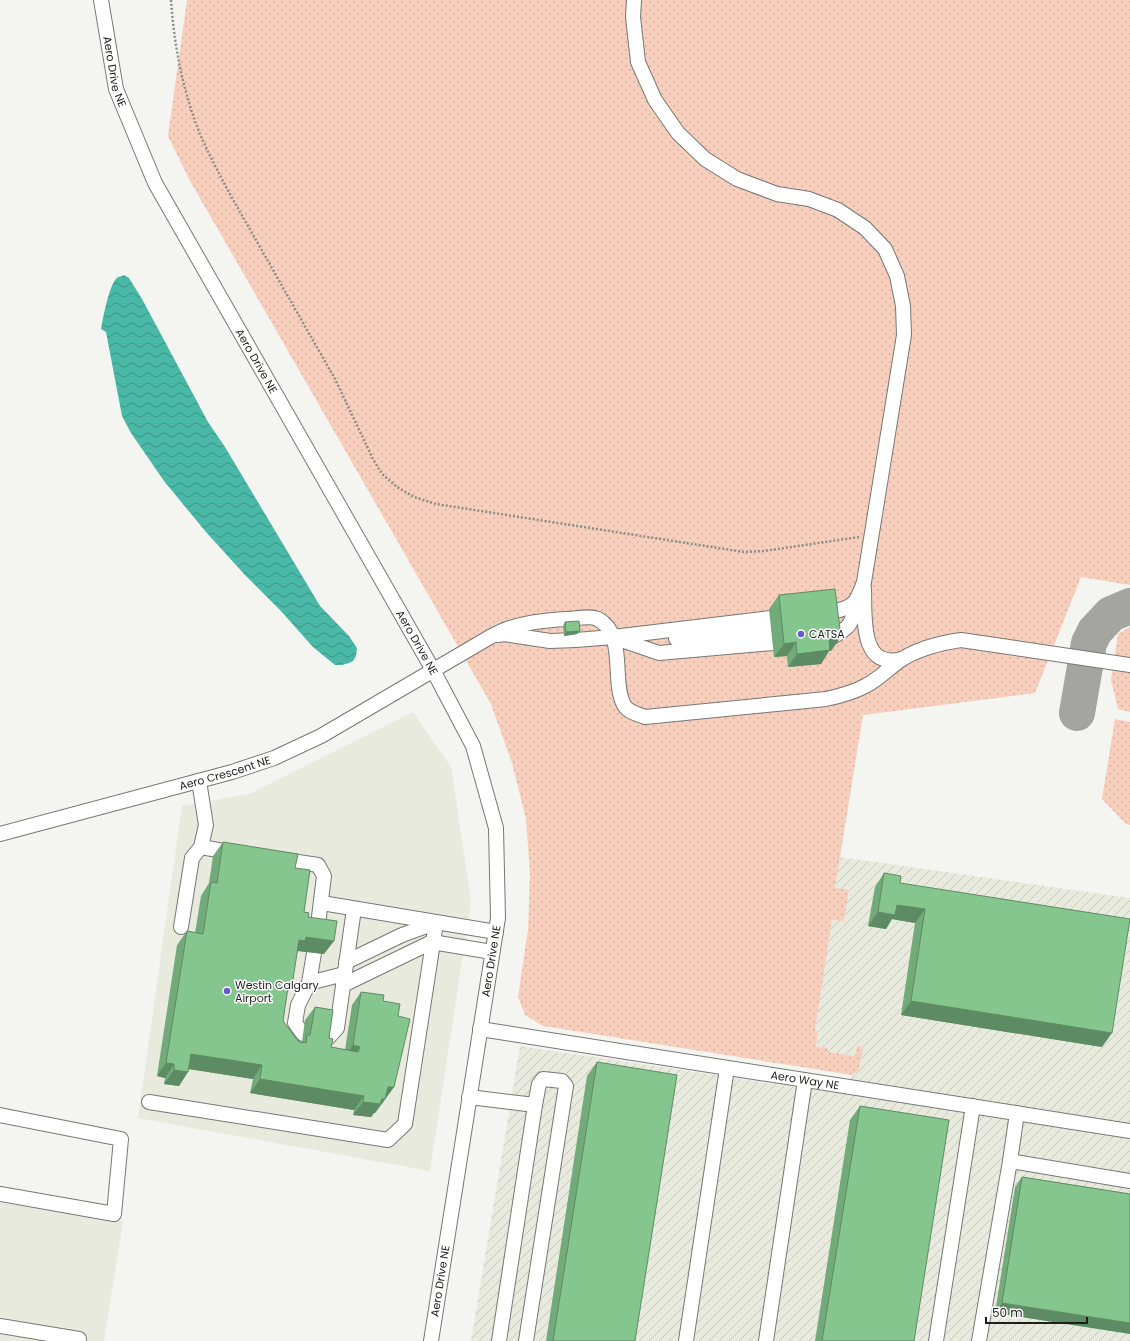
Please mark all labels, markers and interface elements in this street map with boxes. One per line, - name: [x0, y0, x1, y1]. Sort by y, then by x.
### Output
- street label: Aero Drive NE: [99, 35, 131, 110]
- street label: Aero Drive NE: [232, 326, 281, 396]
- street label: Aero Drive NE: [392, 607, 442, 678]
- place label: CATSA: [809, 626, 845, 642]
- marker: CATSA: [796, 629, 806, 639]
- street label: Aero Crescent NE: [177, 752, 273, 794]
- street label: Aero Drive NE: [477, 924, 505, 998]
- place label: Westin Calgary Airport: [235, 977, 320, 1006]
- marker: Westin Calgary Airport: [222, 986, 232, 996]
- street label: Aero Way NE: [770, 1067, 840, 1093]
- street label: Aero Drive NE: [426, 1244, 454, 1318]
- scale bar: [986, 1299, 1087, 1325]
- text: 50 m: [992, 1304, 1023, 1321]

